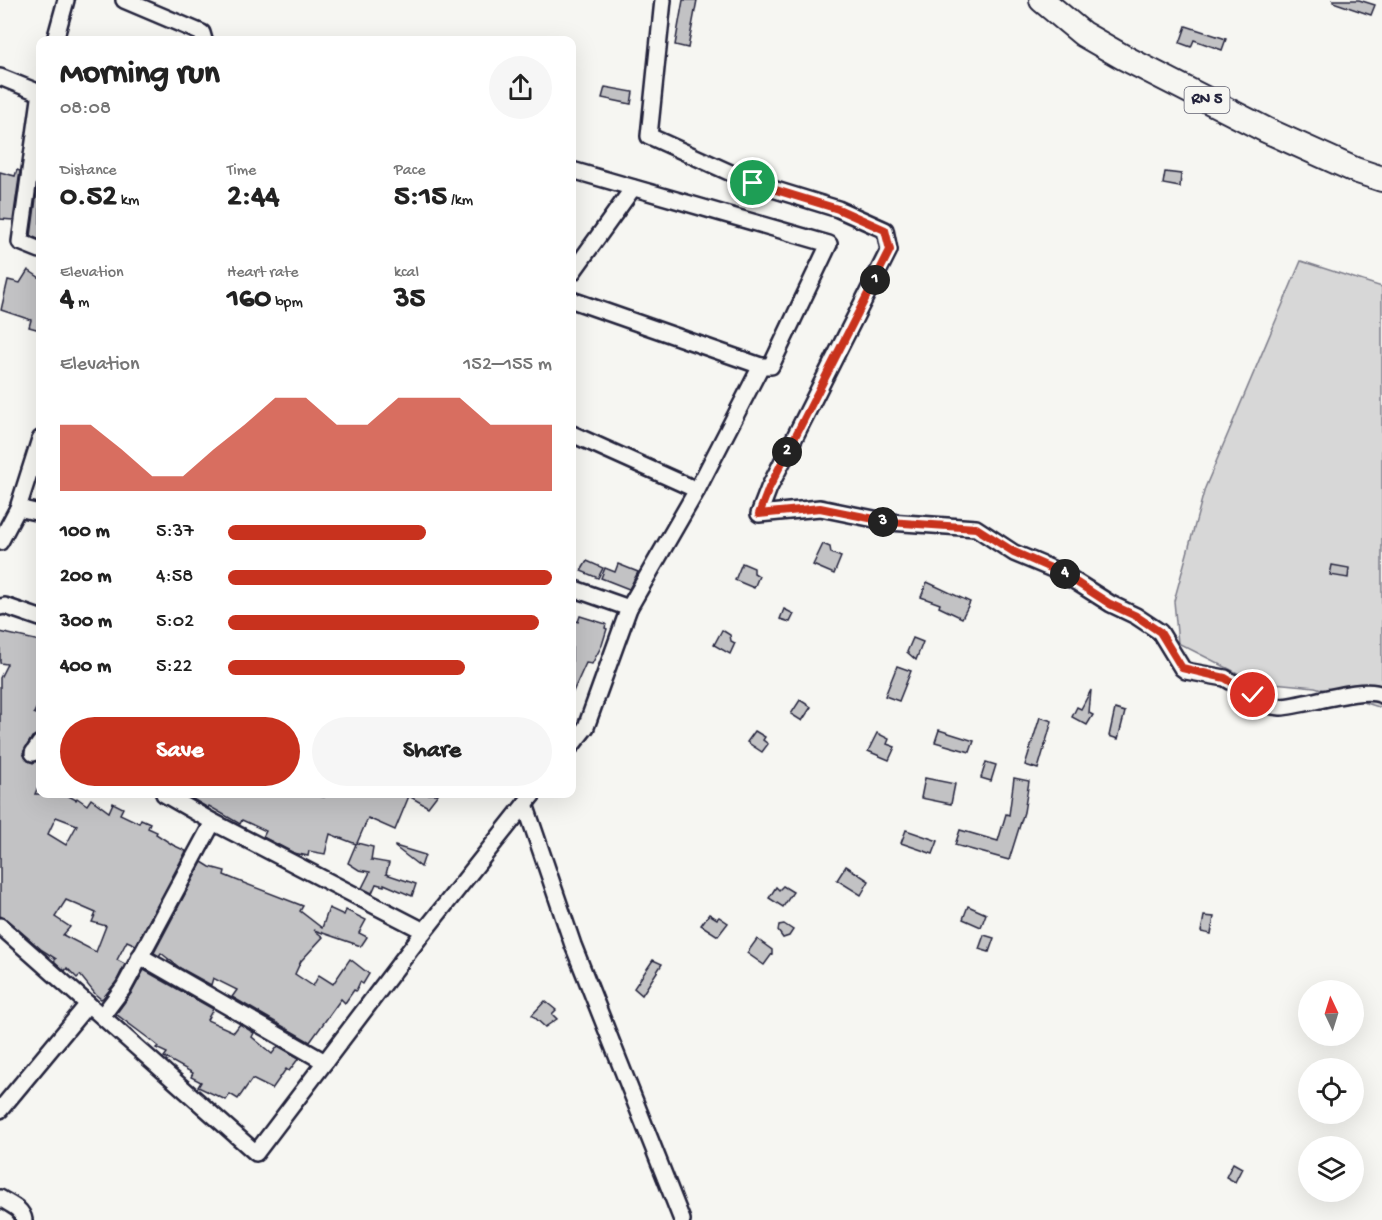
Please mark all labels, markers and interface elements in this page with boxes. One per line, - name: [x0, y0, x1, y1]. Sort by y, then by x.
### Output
- text: Morning run: [60, 56, 220, 94]
- button: share: [489, 56, 552, 119]
- road number: RN 5: [1184, 87, 1230, 113]
- text: 08:08: [60, 98, 111, 121]
- pin: [727, 157, 778, 208]
- text: Distance: [60, 162, 117, 181]
- text: Time: [227, 162, 256, 181]
- text: Pace: [394, 162, 425, 181]
- icon: arrive: [736, 166, 769, 199]
- text: 0.52: [60, 181, 117, 216]
- text: 2:44: [227, 181, 280, 216]
- text: 5:15: [394, 181, 447, 216]
- text: km: [117, 192, 139, 211]
- text: /km: [447, 192, 473, 211]
- text: Elevation: [60, 264, 124, 283]
- text: Heart rate: [227, 264, 299, 283]
- text: kcal: [394, 264, 419, 283]
- pin: 1: [860, 265, 890, 295]
- text: 1: [872, 270, 878, 289]
- text: 4: [60, 283, 74, 318]
- text: 160: [227, 283, 271, 318]
- text: 35: [394, 283, 425, 318]
- text: m: [74, 294, 89, 313]
- text: bpm: [271, 294, 303, 313]
- text: Elevation: [60, 354, 140, 377]
- text: 152–155 m: [463, 354, 552, 377]
- pin: 2: [772, 437, 802, 467]
- text: 2: [783, 442, 791, 461]
- pin: 3: [868, 507, 898, 537]
- text: 3: [879, 512, 887, 531]
- text: 100 m: [60, 521, 110, 544]
- text: 5:37: [156, 521, 194, 544]
- pin: 4: [1050, 559, 1080, 589]
- text: 4: [1061, 564, 1069, 583]
- text: 200 m: [60, 566, 111, 589]
- text: 4:58: [156, 566, 193, 589]
- text: 300 m: [60, 611, 112, 634]
- text: 5:02: [156, 611, 194, 634]
- text: 400 m: [60, 656, 111, 679]
- text: 5:22: [156, 656, 192, 679]
- pin: [1227, 669, 1278, 720]
- icon: check: [1236, 678, 1269, 711]
- button: Save: [60, 717, 300, 786]
- button: Share: [312, 717, 552, 786]
- north arrow: [1298, 980, 1364, 1046]
- map controls: [1298, 980, 1364, 1202]
- button: locate: [1298, 1058, 1364, 1124]
- button: layers: [1298, 1136, 1364, 1202]

